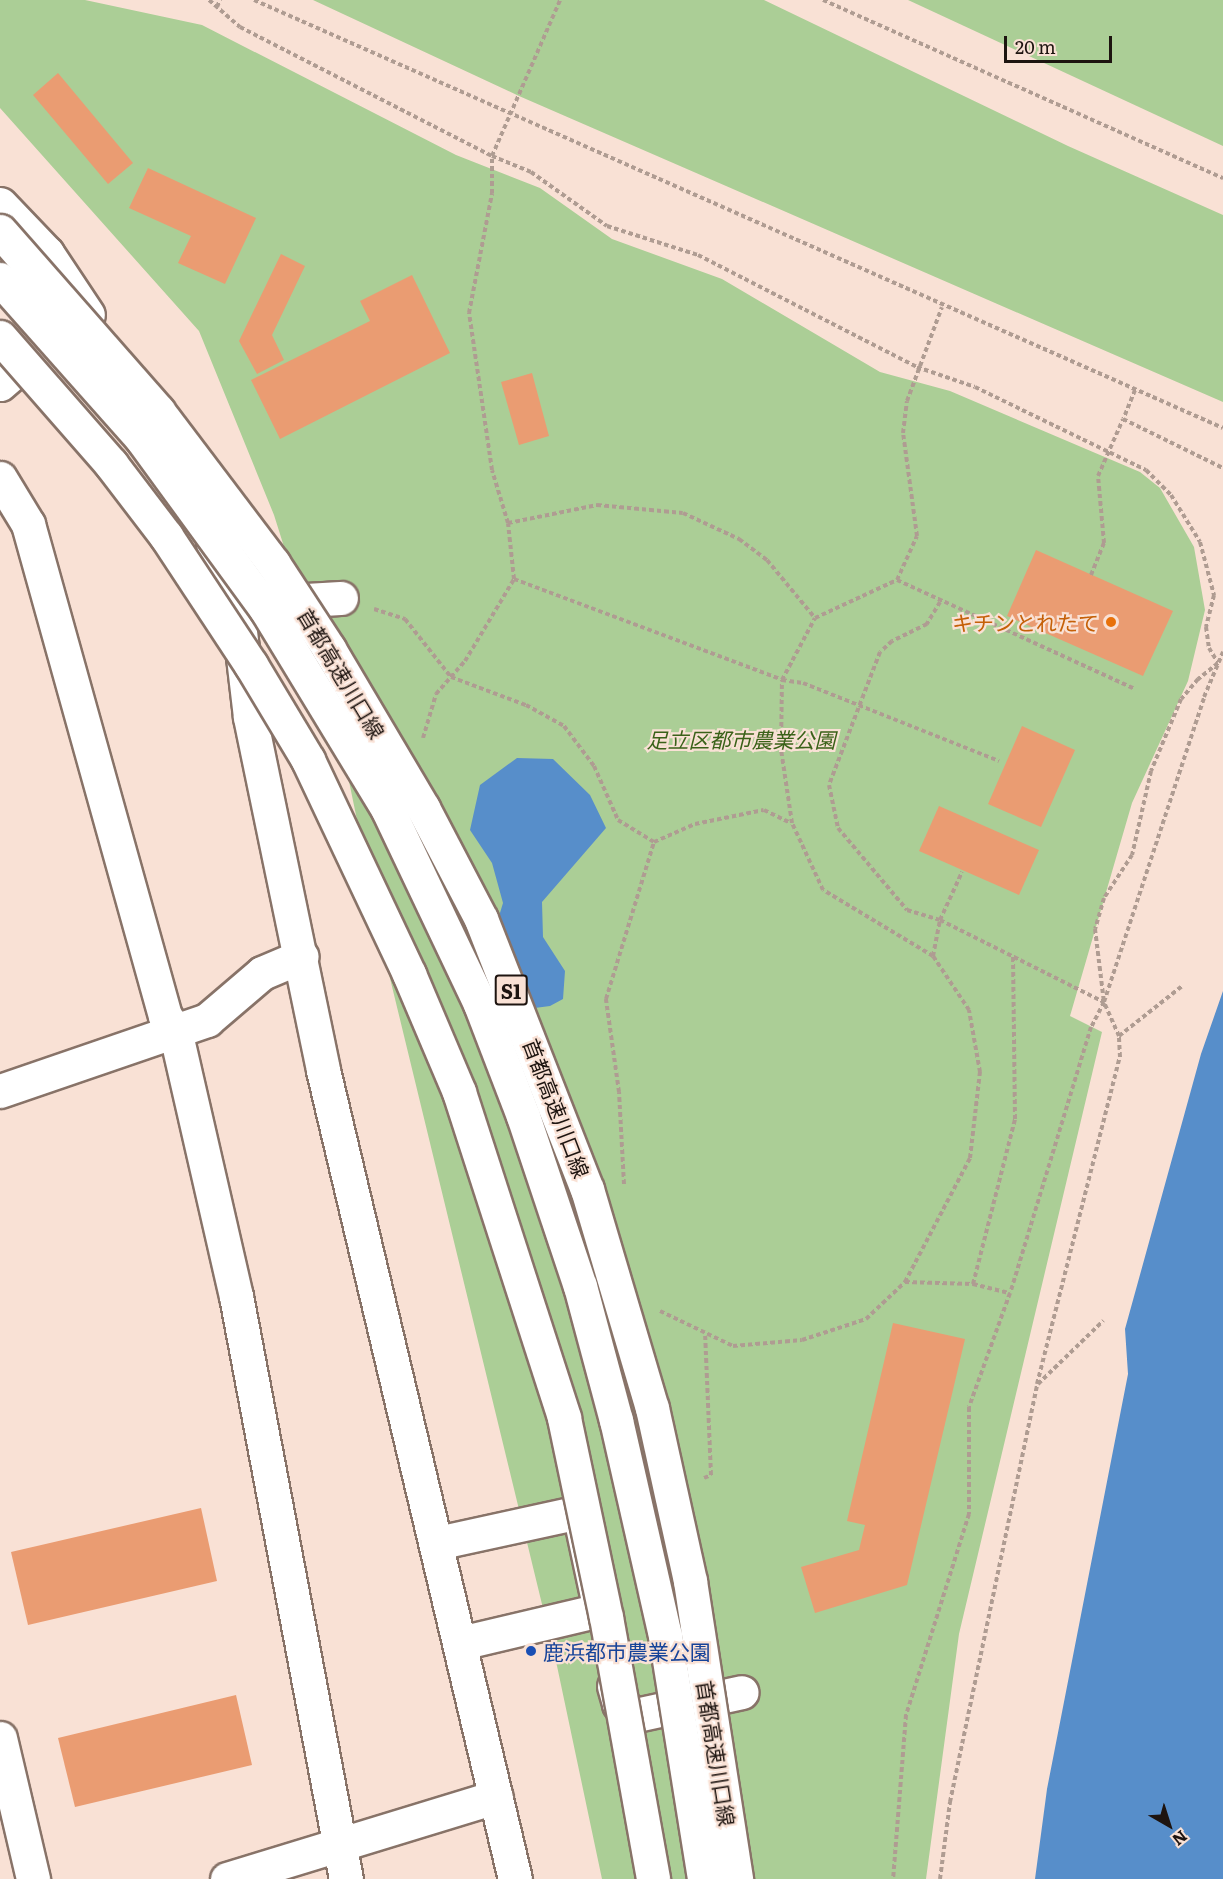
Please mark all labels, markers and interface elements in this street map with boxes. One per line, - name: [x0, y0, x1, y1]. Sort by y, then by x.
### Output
- scale bar: [1007, 24, 1115, 62]
- text: 20 m: [1015, 33, 1056, 60]
- street label: 首都高速川口線: [293, 604, 391, 742]
- place label: キチンとれたて: [952, 609, 1099, 635]
- marker: キチンとれたて: [1104, 615, 1118, 629]
- park label: 足立区都市農業公園: [647, 726, 835, 752]
- road number: S1: [494, 973, 528, 1007]
- street label: 首都高速川口線: [519, 1035, 595, 1181]
- place label: 鹿浜都市農業公園: [543, 1638, 711, 1664]
- marker: 鹿浜都市農業公園: [524, 1644, 538, 1658]
- street label: 首都高速川口線: [693, 1678, 741, 1828]
- north arrow: [1139, 1795, 1199, 1855]
- text: N: [1168, 1825, 1193, 1853]

